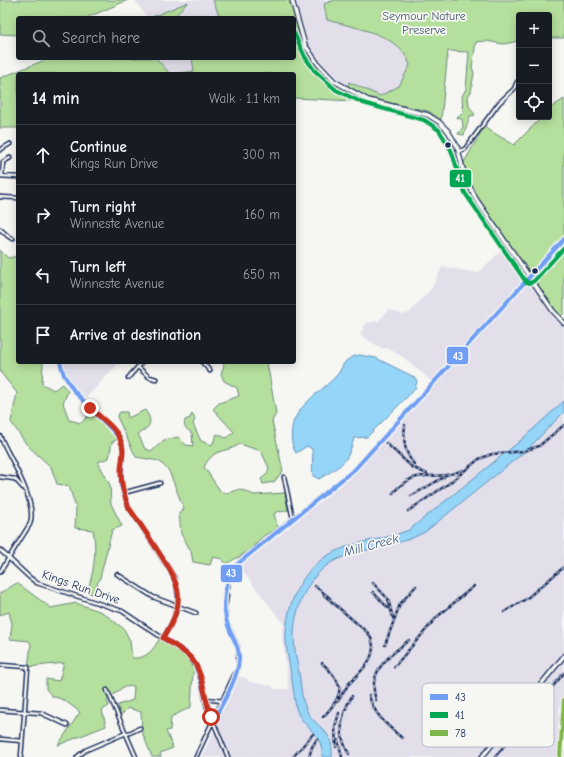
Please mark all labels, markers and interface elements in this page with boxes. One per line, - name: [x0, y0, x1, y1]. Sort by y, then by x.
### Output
- park label: Seymour Nature Preserve: [382, 9, 466, 37]
- map controls: [516, 12, 552, 120]
- button: +: [516, 12, 552, 48]
- search box: [16, 16, 296, 60]
- icon: search: [30, 27, 52, 49]
- text: Search here: [62, 29, 140, 47]
- button: −: [516, 48, 552, 84]
- button: locate: [516, 84, 552, 120]
- text: 14 min: [32, 89, 79, 108]
- text: Walk · 1.1 km: [209, 91, 280, 106]
- text: Continue: [70, 138, 127, 156]
- unlabelled marker: [443, 140, 453, 150]
- icon: ahead: [32, 144, 54, 166]
- text: 300 m: [242, 147, 280, 162]
- text: Kings Run Drive: [70, 156, 158, 171]
- line badge: 41: [449, 169, 472, 188]
- text: 41: [455, 172, 465, 185]
- text: Turn right: [70, 198, 136, 216]
- icon: right: [32, 204, 54, 226]
- text: 160 m: [245, 207, 280, 222]
- text: Winneste Avenue: [70, 216, 164, 231]
- text: Turn left: [70, 258, 126, 276]
- icon: left: [32, 264, 54, 286]
- unlabelled marker: [530, 266, 540, 276]
- text: 650 m: [243, 267, 280, 282]
- text: Winneste Avenue: [70, 276, 164, 291]
- icon: arrive: [32, 324, 54, 346]
- text: Arrive at destination: [70, 326, 201, 344]
- line badge: 43: [446, 346, 469, 365]
- text: 43: [453, 350, 463, 363]
- route end: [81, 399, 99, 417]
- water label: Mill Creek: [341, 530, 401, 560]
- line badge: 43: [220, 564, 243, 583]
- street label: Kings Run Drive: [40, 567, 122, 607]
- text: 43: [226, 567, 236, 580]
- legend: [422, 683, 554, 747]
- text: 43: [455, 691, 466, 704]
- route start: [202, 708, 220, 726]
- text: 41: [455, 709, 465, 722]
- text: 78: [455, 727, 466, 740]

